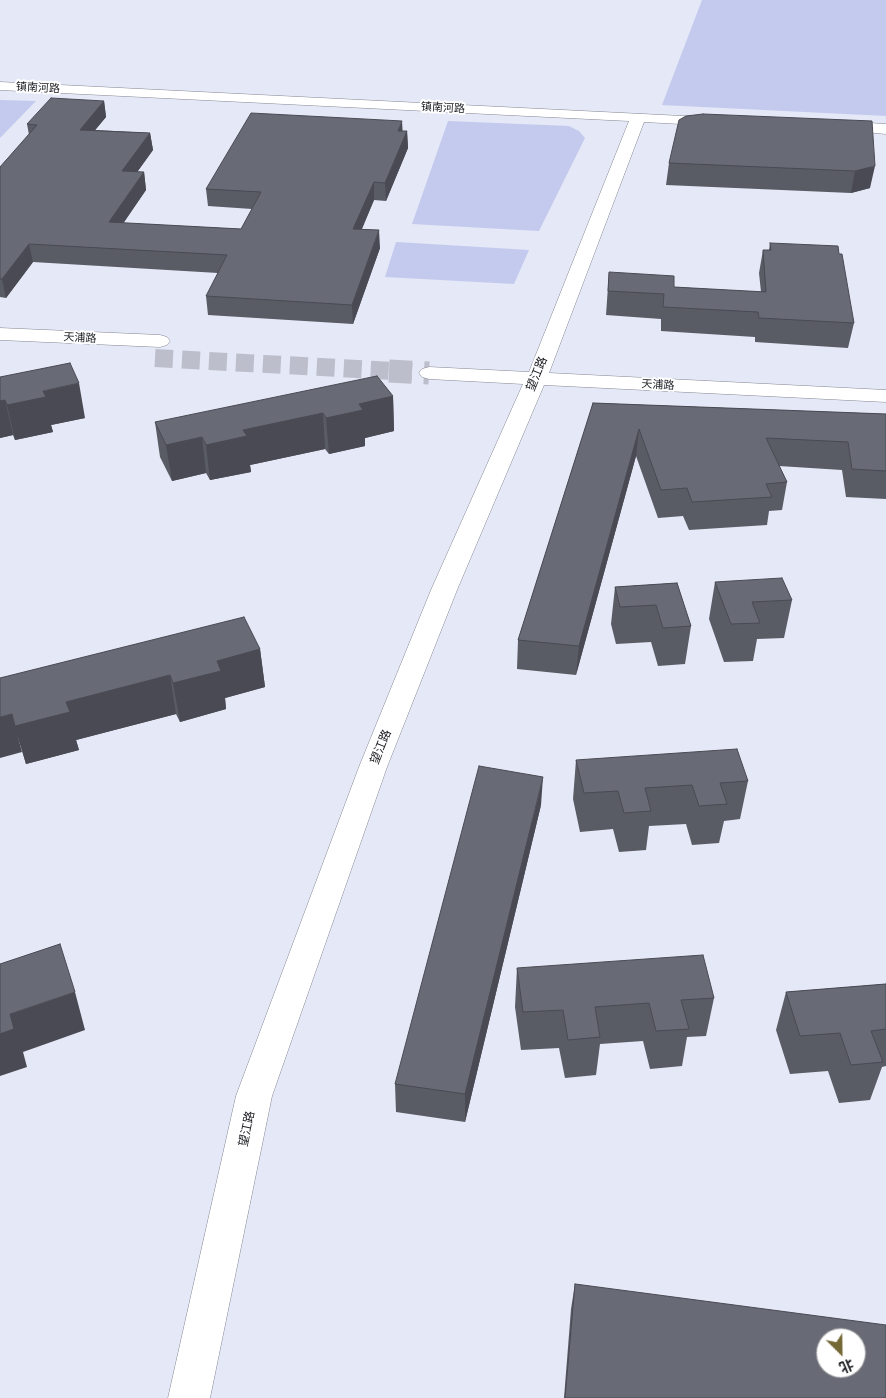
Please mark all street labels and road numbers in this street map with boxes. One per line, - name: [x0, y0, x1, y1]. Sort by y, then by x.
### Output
- street label: 镇南河路: [16, 80, 60, 96]
- street label: 镇南河路: [421, 100, 465, 116]
- street label: 天浦路: [63, 331, 97, 345]
- street label: 望江路: [524, 355, 550, 393]
- street label: 天浦路: [641, 378, 675, 392]
- street label: 望江路: [368, 728, 394, 766]
- street label: 望江路: [236, 1110, 258, 1148]

